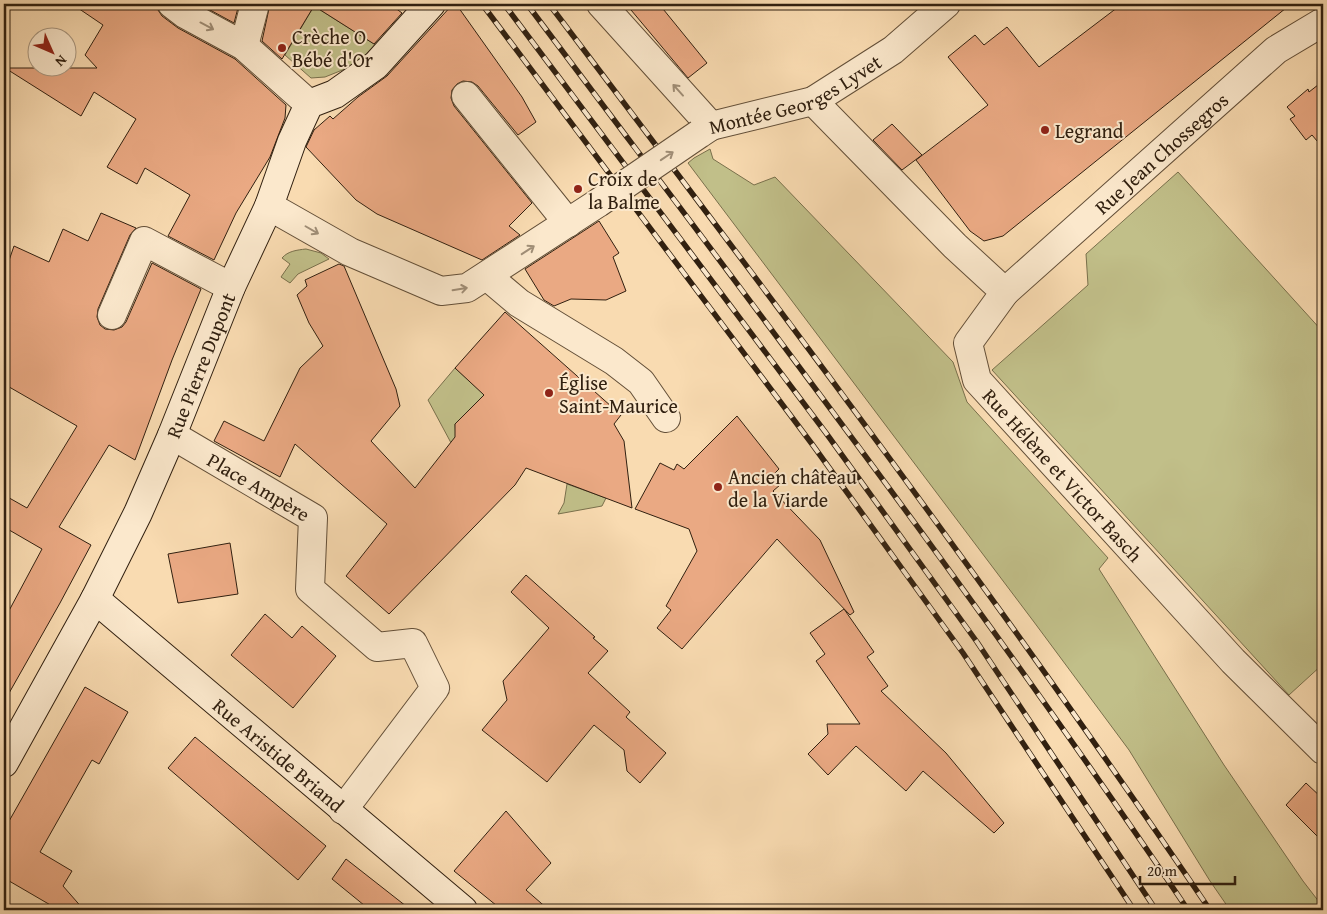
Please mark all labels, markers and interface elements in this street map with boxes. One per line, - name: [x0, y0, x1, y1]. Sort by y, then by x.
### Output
- one-way arrow: [200, 21, 215, 31]
- place label: Crèche O Bébé d'Or: [292, 22, 373, 74]
- north arrow: [28, 28, 78, 78]
- marker: Crèche O Bébé d'Or: [276, 42, 288, 54]
- street label: Montée Georges Lyvet: [706, 47, 887, 141]
- text: N: [50, 51, 72, 72]
- one-way arrow: [673, 83, 684, 96]
- street label: Rue Jean Chossegros: [1088, 85, 1234, 220]
- place label: Legrand: [1055, 116, 1124, 145]
- marker: Legrand: [1039, 124, 1051, 136]
- one-way arrow: [660, 151, 674, 161]
- place label: Croix de la Balme: [588, 164, 660, 216]
- marker: Croix de la Balme: [572, 183, 584, 195]
- one-way arrow: [304, 225, 318, 235]
- one-way arrow: [521, 244, 535, 255]
- one-way arrow: [451, 283, 467, 293]
- street label: Rue Pierre Dupont: [158, 288, 242, 442]
- place label: Église Saint-Maurice: [559, 368, 678, 420]
- street label: Rue Hélène et Victor Basch: [976, 381, 1150, 568]
- marker: Église Saint-Maurice: [543, 387, 555, 399]
- street label: Place Ampère: [202, 445, 316, 528]
- place label: Ancien château de la Viarde: [728, 462, 857, 514]
- marker: Ancien château de la Viarde: [712, 481, 724, 493]
- street label: Rue Aristide Briand: [207, 691, 351, 819]
- scale bar: [1140, 854, 1234, 886]
- text: 20 m: [1147, 860, 1178, 881]

